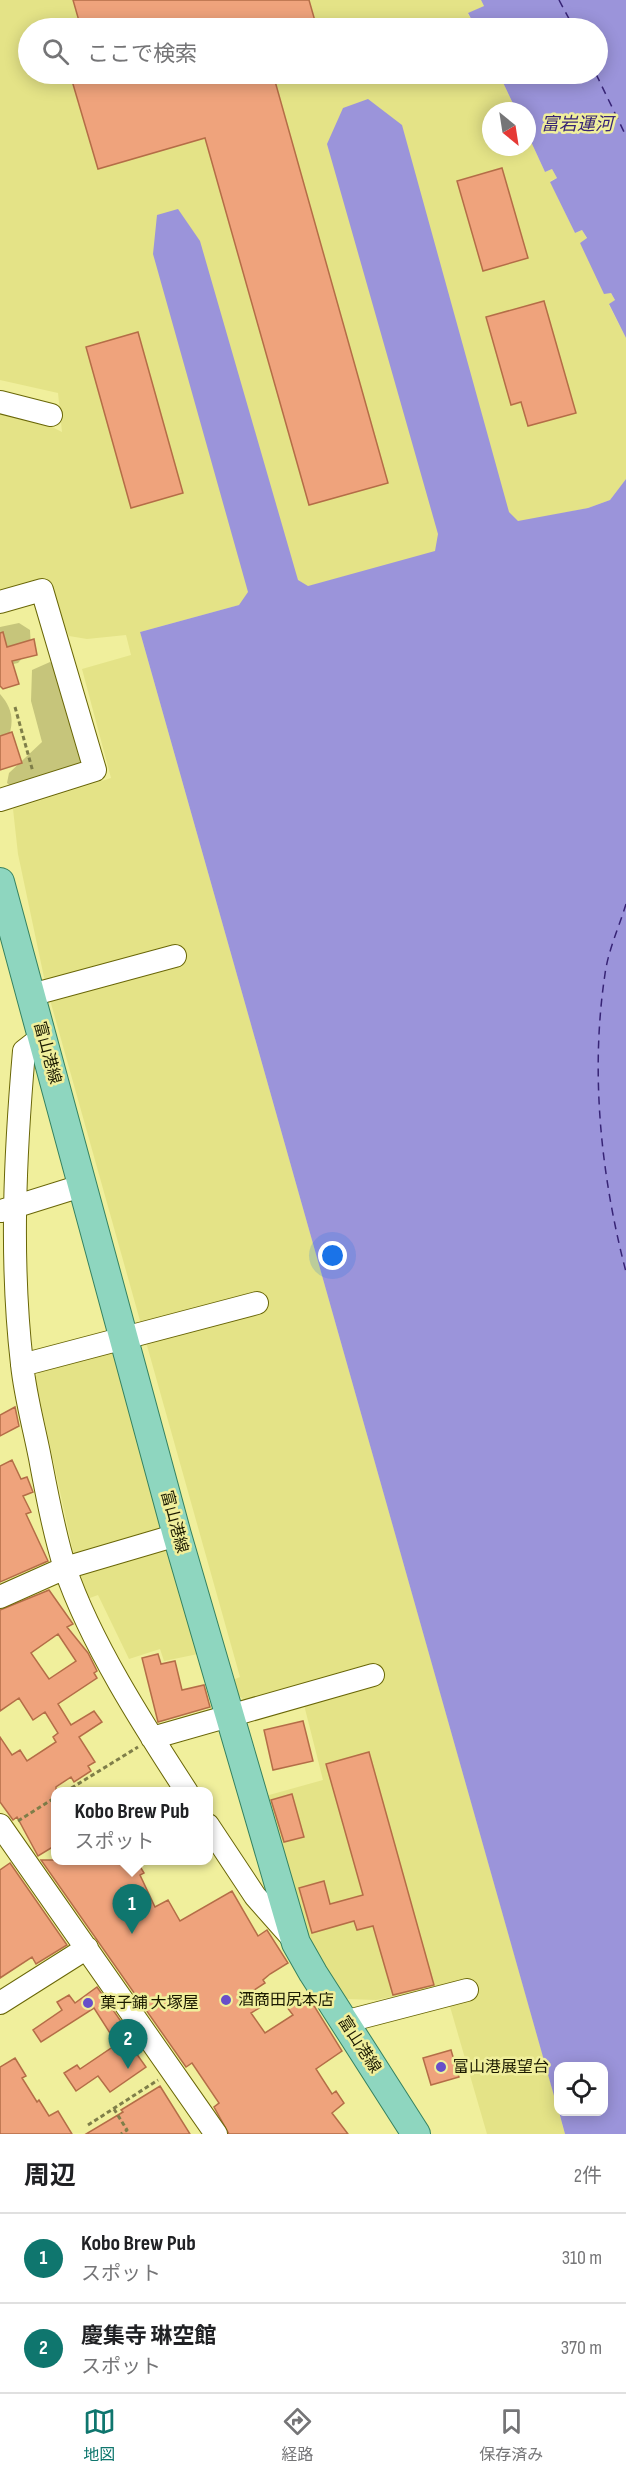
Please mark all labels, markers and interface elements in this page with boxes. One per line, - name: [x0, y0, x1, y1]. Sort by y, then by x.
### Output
- search box: [18, 18, 608, 84]
- icon: search: [39, 35, 72, 68]
- text: ここで検索: [87, 41, 197, 68]
- north arrow: [482, 102, 536, 156]
- water label: 富岩運河: [541, 114, 616, 135]
- street label: 富山港線: [30, 1020, 64, 1086]
- your location: [318, 1241, 347, 1270]
- street label: 富山港線: [157, 1489, 191, 1555]
- popup: [51, 1787, 213, 1865]
- text: Kobo Brew Pub: [75, 1798, 189, 1825]
- text: スポット: [75, 1830, 155, 1854]
- pin: 1: [112, 1884, 152, 1934]
- place label: 酒商田尻本店: [238, 1991, 334, 2010]
- marker: 酒商田尻本店: [219, 1993, 233, 2007]
- place label: 菓子鋪 大塚屋: [100, 1994, 199, 2013]
- marker: 菓子鋪 大塚屋: [81, 1996, 95, 2010]
- street label: 富山港線: [334, 2013, 384, 2077]
- pin: 2: [108, 2020, 148, 2069]
- place label: 富山港展望台: [453, 2058, 549, 2077]
- marker: 富山港展望台: [434, 2060, 448, 2074]
- map controls: [554, 2062, 608, 2116]
- button: locate: [554, 2062, 608, 2116]
- text: 周辺: [24, 2161, 76, 2192]
- text: 2件: [574, 2164, 602, 2188]
- text: Kobo Brew Pub: [81, 2230, 196, 2257]
- text: 1: [40, 2246, 47, 2270]
- text: 310 m: [562, 2246, 602, 2270]
- text: スポット: [81, 2262, 161, 2286]
- text: 慶集寺 琳空館: [81, 2323, 216, 2350]
- text: 2: [39, 2336, 48, 2360]
- text: 370 m: [561, 2336, 602, 2360]
- text: スポット: [81, 2355, 161, 2379]
- tab: 地図: [83, 2405, 116, 2465]
- tab: 経路: [281, 2405, 314, 2465]
- tab: 保存済み: [479, 2405, 543, 2465]

